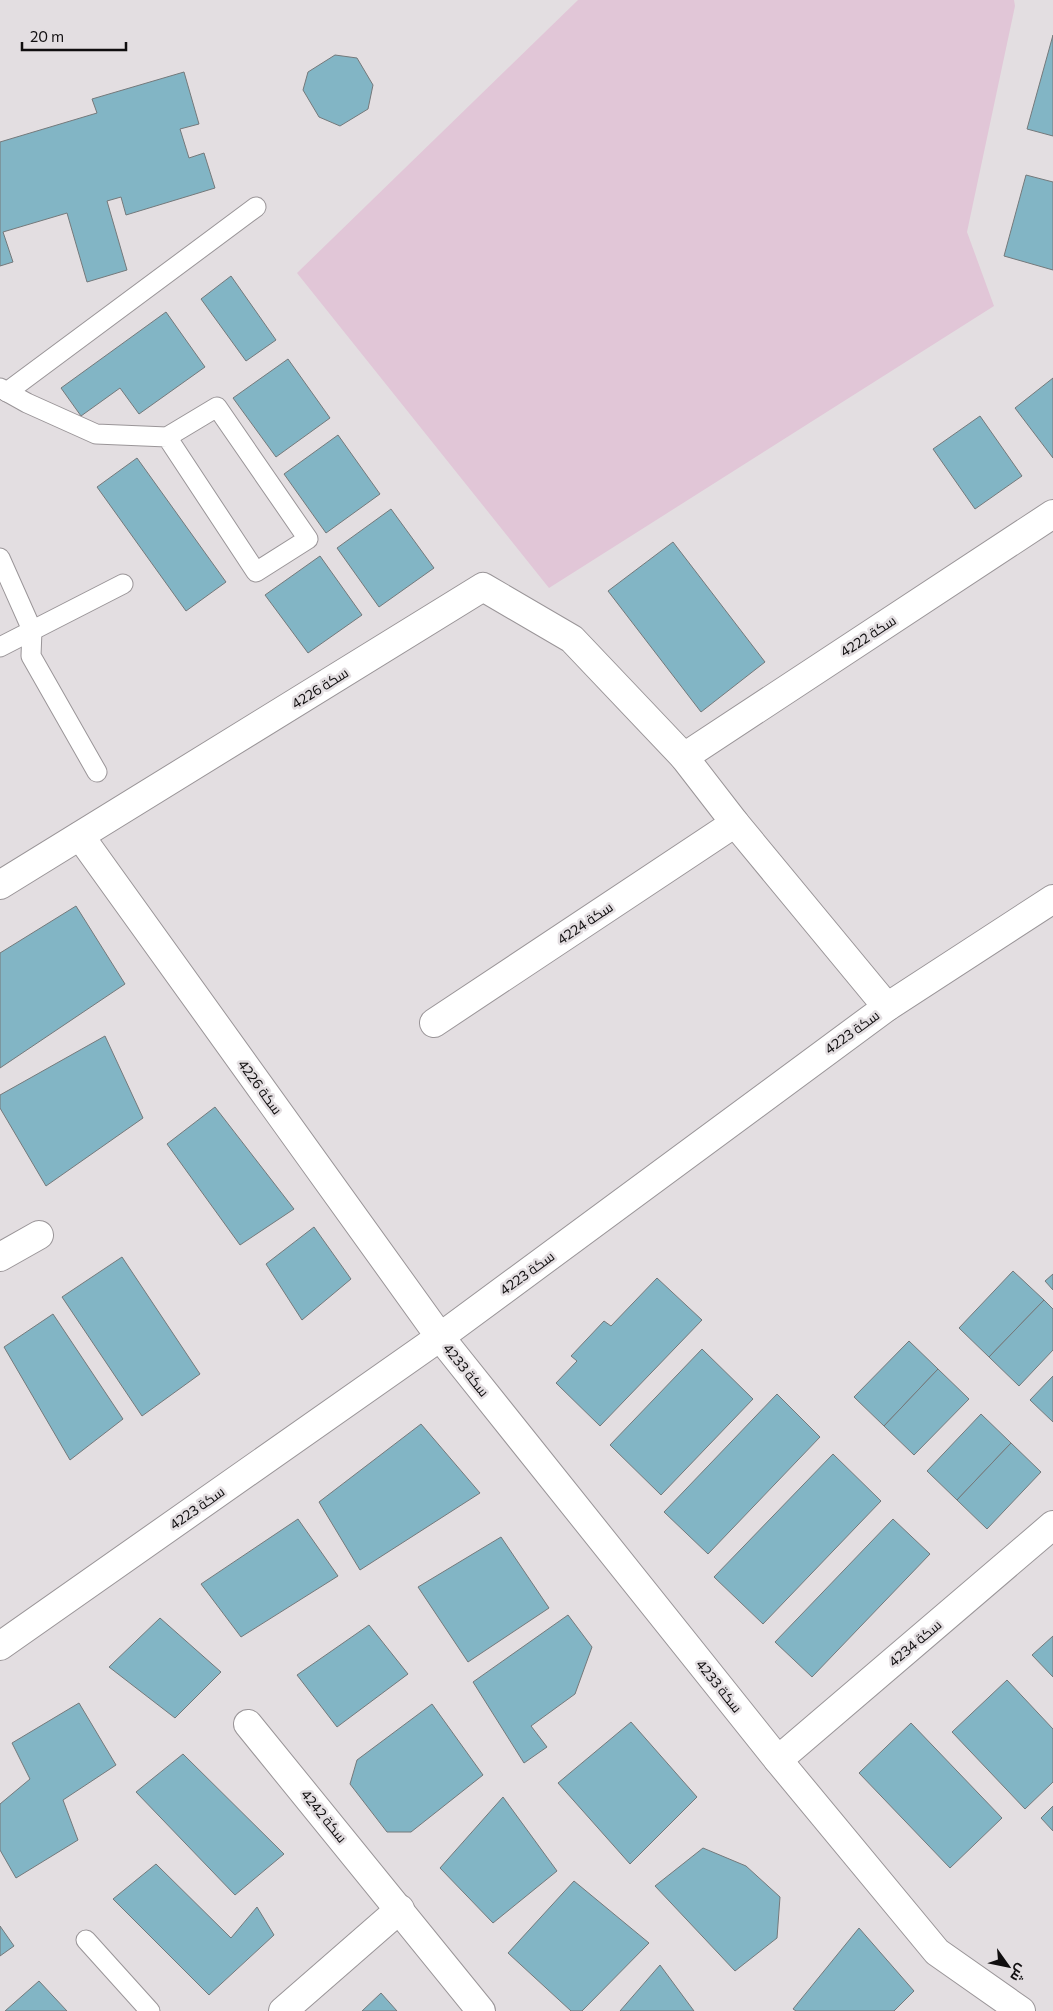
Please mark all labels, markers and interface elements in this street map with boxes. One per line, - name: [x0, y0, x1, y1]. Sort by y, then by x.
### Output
- scale bar: [22, 20, 126, 52]
- text: 20 m: [30, 27, 64, 45]
- street label: سكة 4222: [837, 611, 899, 660]
- street label: سكة 4226: [288, 663, 351, 712]
- street label: سكة 4224: [554, 898, 616, 947]
- street label: سكة 4223: [821, 1006, 882, 1057]
- street label: سكة 4226: [235, 1056, 286, 1117]
- street label: سكة 4223: [496, 1247, 557, 1298]
- street label: سكة 4233: [440, 1340, 493, 1400]
- street label: سكة 4223: [166, 1482, 228, 1533]
- street label: سكة 4234: [885, 1616, 945, 1670]
- street label: سكة 4233: [693, 1656, 746, 1716]
- street label: سكة 4242: [298, 1786, 351, 1846]
- north arrow: [983, 1941, 1033, 1991]
- text: ش: [1006, 1961, 1031, 1986]

